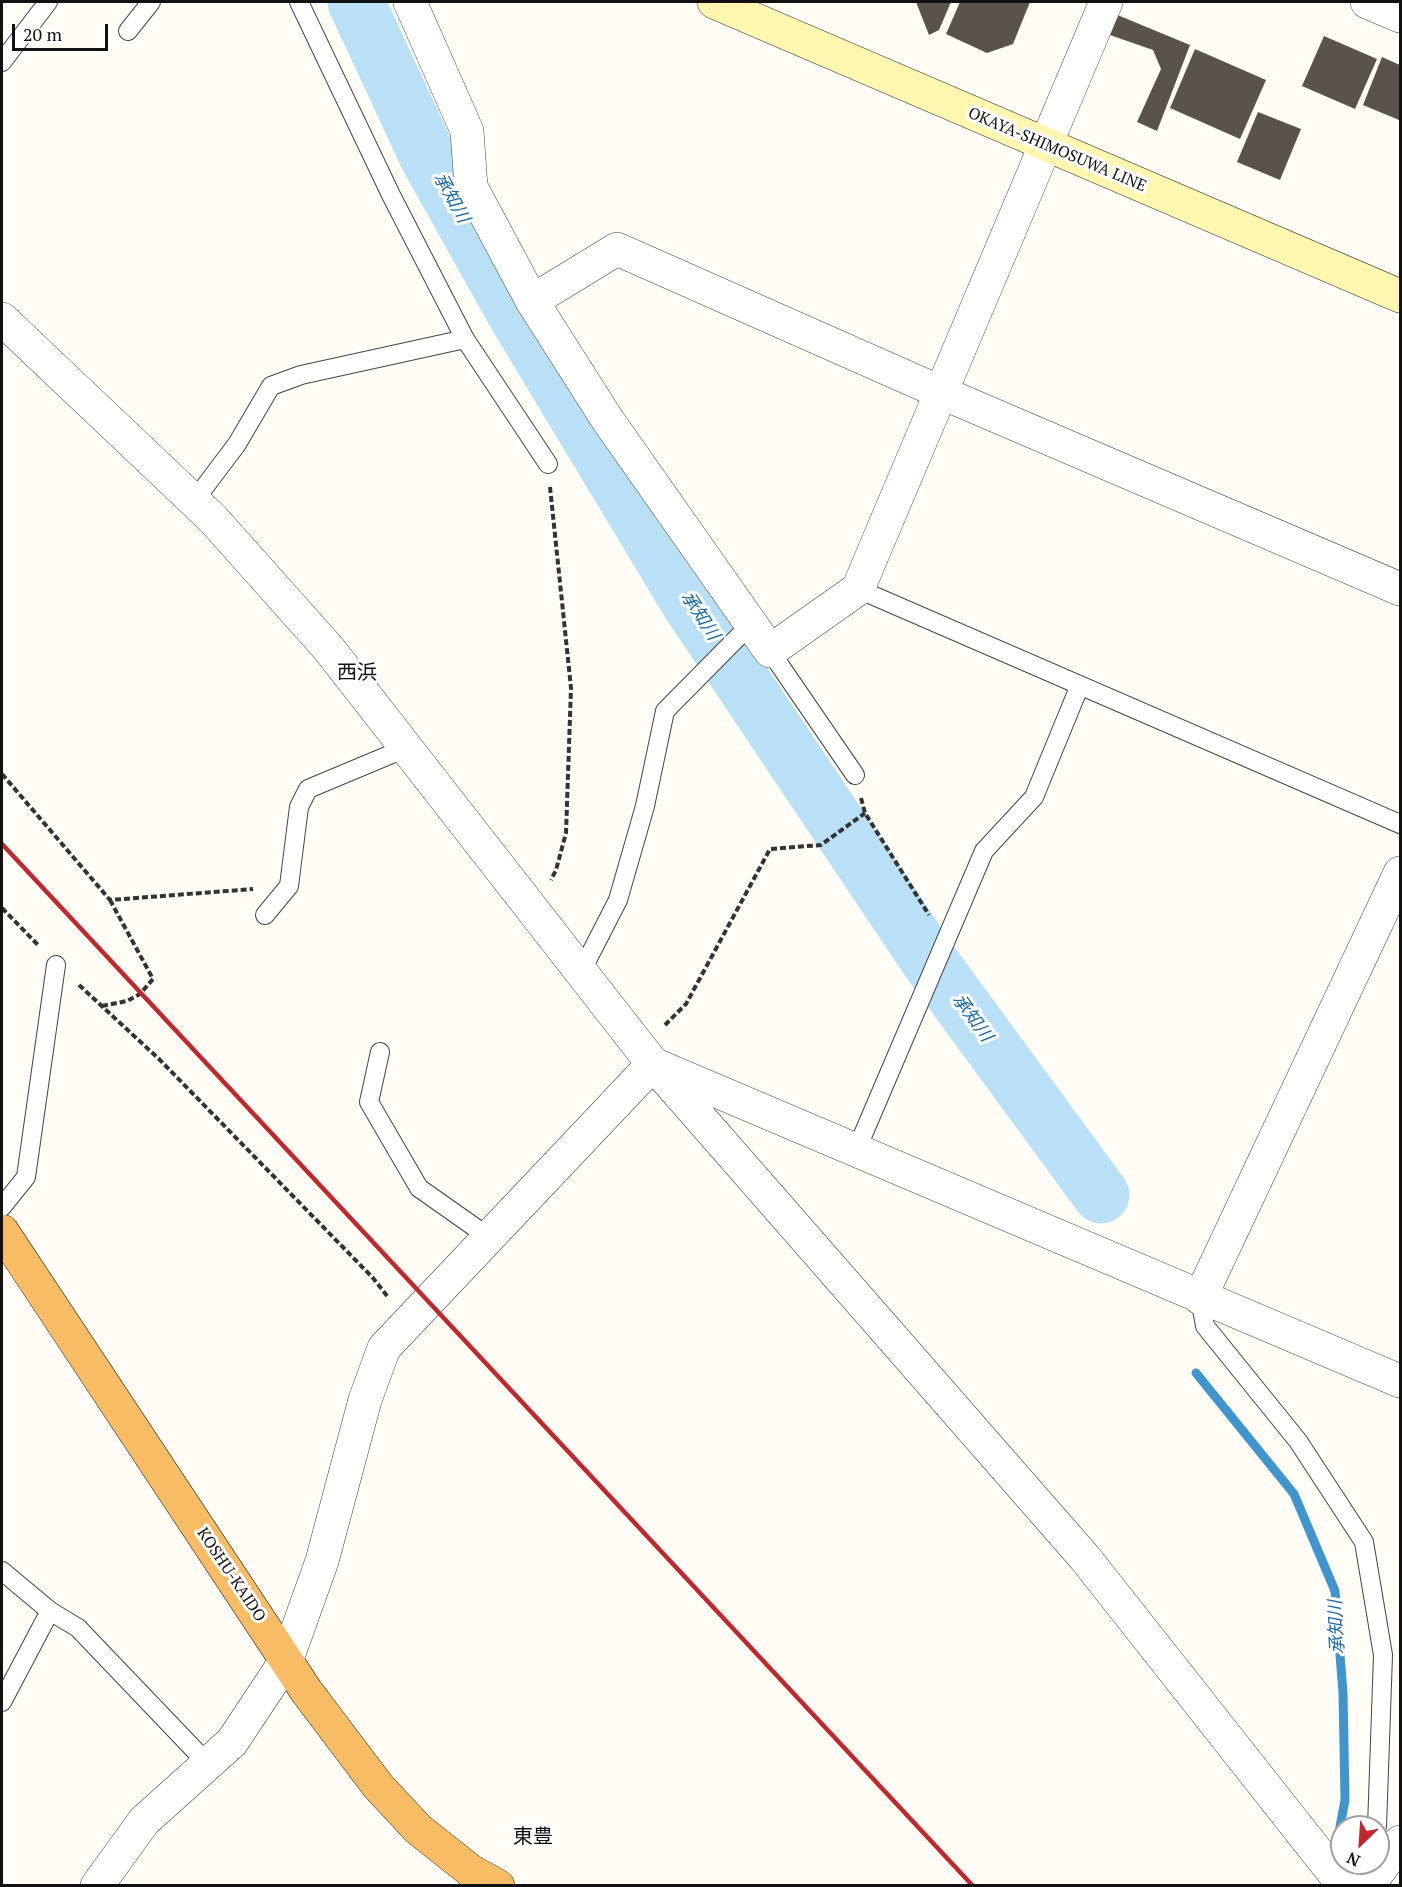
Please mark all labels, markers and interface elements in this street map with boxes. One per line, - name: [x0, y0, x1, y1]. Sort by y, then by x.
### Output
- scale bar: [15, 12, 111, 50]
- text: 20 m: [23, 22, 62, 46]
- street label: OKAYA-SHIMOSUWA LINE: [965, 104, 1149, 196]
- water label: 承知川: [428, 169, 474, 227]
- water label: 承知川: [676, 587, 724, 645]
- district label: 西浜: [337, 661, 377, 685]
- water label: 承知川: [947, 990, 997, 1046]
- street label: KOSHU-KAIDO: [193, 1524, 269, 1626]
- water label: 承知川: [1325, 1599, 1349, 1655]
- north arrow: [1330, 1815, 1390, 1875]
- district label: 東豊: [513, 1825, 553, 1849]
- text: N: [1343, 1847, 1363, 1872]

